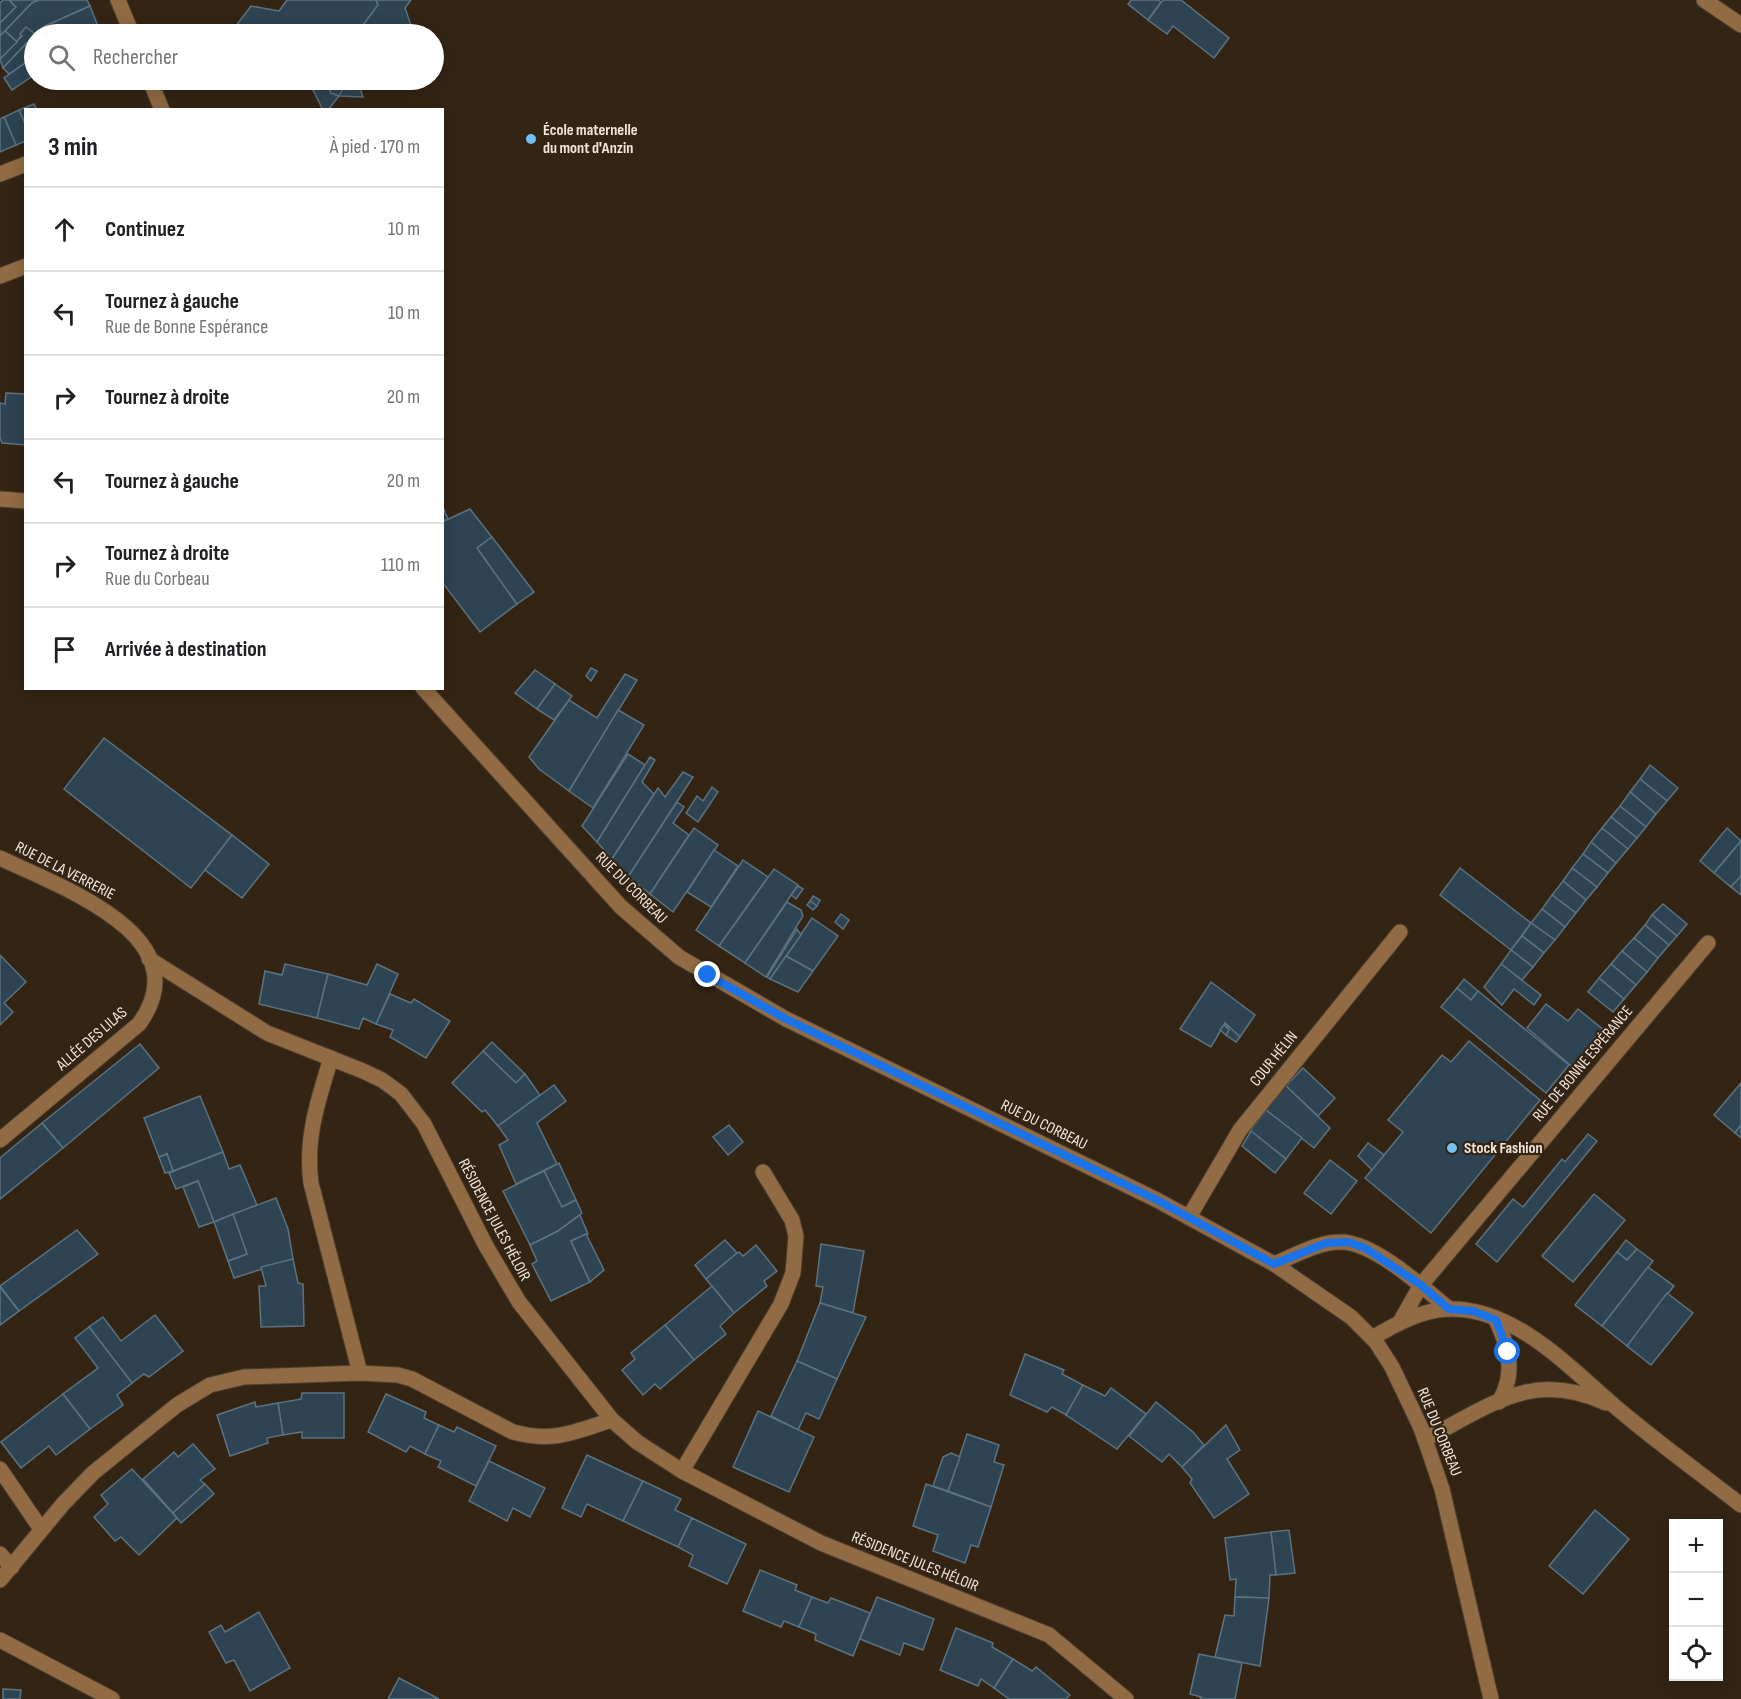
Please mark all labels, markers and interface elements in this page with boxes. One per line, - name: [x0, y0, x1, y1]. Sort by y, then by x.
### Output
- search box: [24, 24, 444, 90]
- icon: search: [45, 41, 78, 74]
- text: Rechercher: [93, 44, 178, 71]
- place label: École maternelle du mont d'Anzin: [543, 121, 638, 158]
- text: 3 min: [48, 132, 98, 163]
- marker: École maternelle du mont d'Anzin: [524, 132, 538, 146]
- text: À pied · 170 m: [330, 135, 420, 159]
- icon: ahead: [48, 213, 81, 246]
- text: Continuez: [105, 216, 185, 243]
- text: 10 m: [388, 217, 420, 241]
- text: Tournez à gauche: [105, 288, 239, 315]
- icon: left: [48, 297, 81, 330]
- text: 10 m: [388, 301, 420, 325]
- text: Rue de Bonne Espérance: [105, 315, 268, 339]
- icon: right: [48, 381, 81, 414]
- text: Tournez à droite: [105, 384, 230, 411]
- text: 20 m: [387, 385, 420, 409]
- icon: left: [48, 465, 81, 498]
- text: Tournez à gauche: [105, 468, 239, 495]
- text: 20 m: [387, 469, 420, 493]
- text: Tournez à droite: [105, 540, 230, 567]
- icon: right: [48, 549, 81, 582]
- text: 110 m: [381, 553, 420, 577]
- text: Rue du Corbeau: [105, 567, 210, 591]
- icon: arrive: [48, 633, 81, 666]
- text: Arrivée à destination: [105, 636, 267, 663]
- street label: RUE DE LA VERRERIE: [12, 838, 118, 904]
- street label: RUE DU CORBEAU: [591, 848, 671, 928]
- route end: [694, 961, 720, 987]
- street label: RUE DE BONNE ESPÉRANCE: [1529, 1002, 1637, 1126]
- street label: ALLÉE DES LILAS: [52, 1003, 131, 1075]
- street label: COUR HÉLIN: [1246, 1028, 1302, 1090]
- street label: RUE DU CORBEAU: [998, 1096, 1090, 1154]
- place label: Stock Fashion: [1464, 1139, 1543, 1158]
- marker: Stock Fashion: [1445, 1141, 1459, 1155]
- street label: RÉSIDENCE JULES HÉLOIR: [454, 1156, 534, 1284]
- route start: [1494, 1338, 1520, 1364]
- street label: RUE DU CORBEAU: [1413, 1385, 1465, 1479]
- map controls: [1669, 1519, 1723, 1681]
- button: +: [1669, 1519, 1723, 1573]
- street label: RÉSIDENCE JULES HÉLOIR: [849, 1528, 981, 1596]
- button: −: [1669, 1573, 1723, 1627]
- button: locate: [1669, 1627, 1723, 1681]

